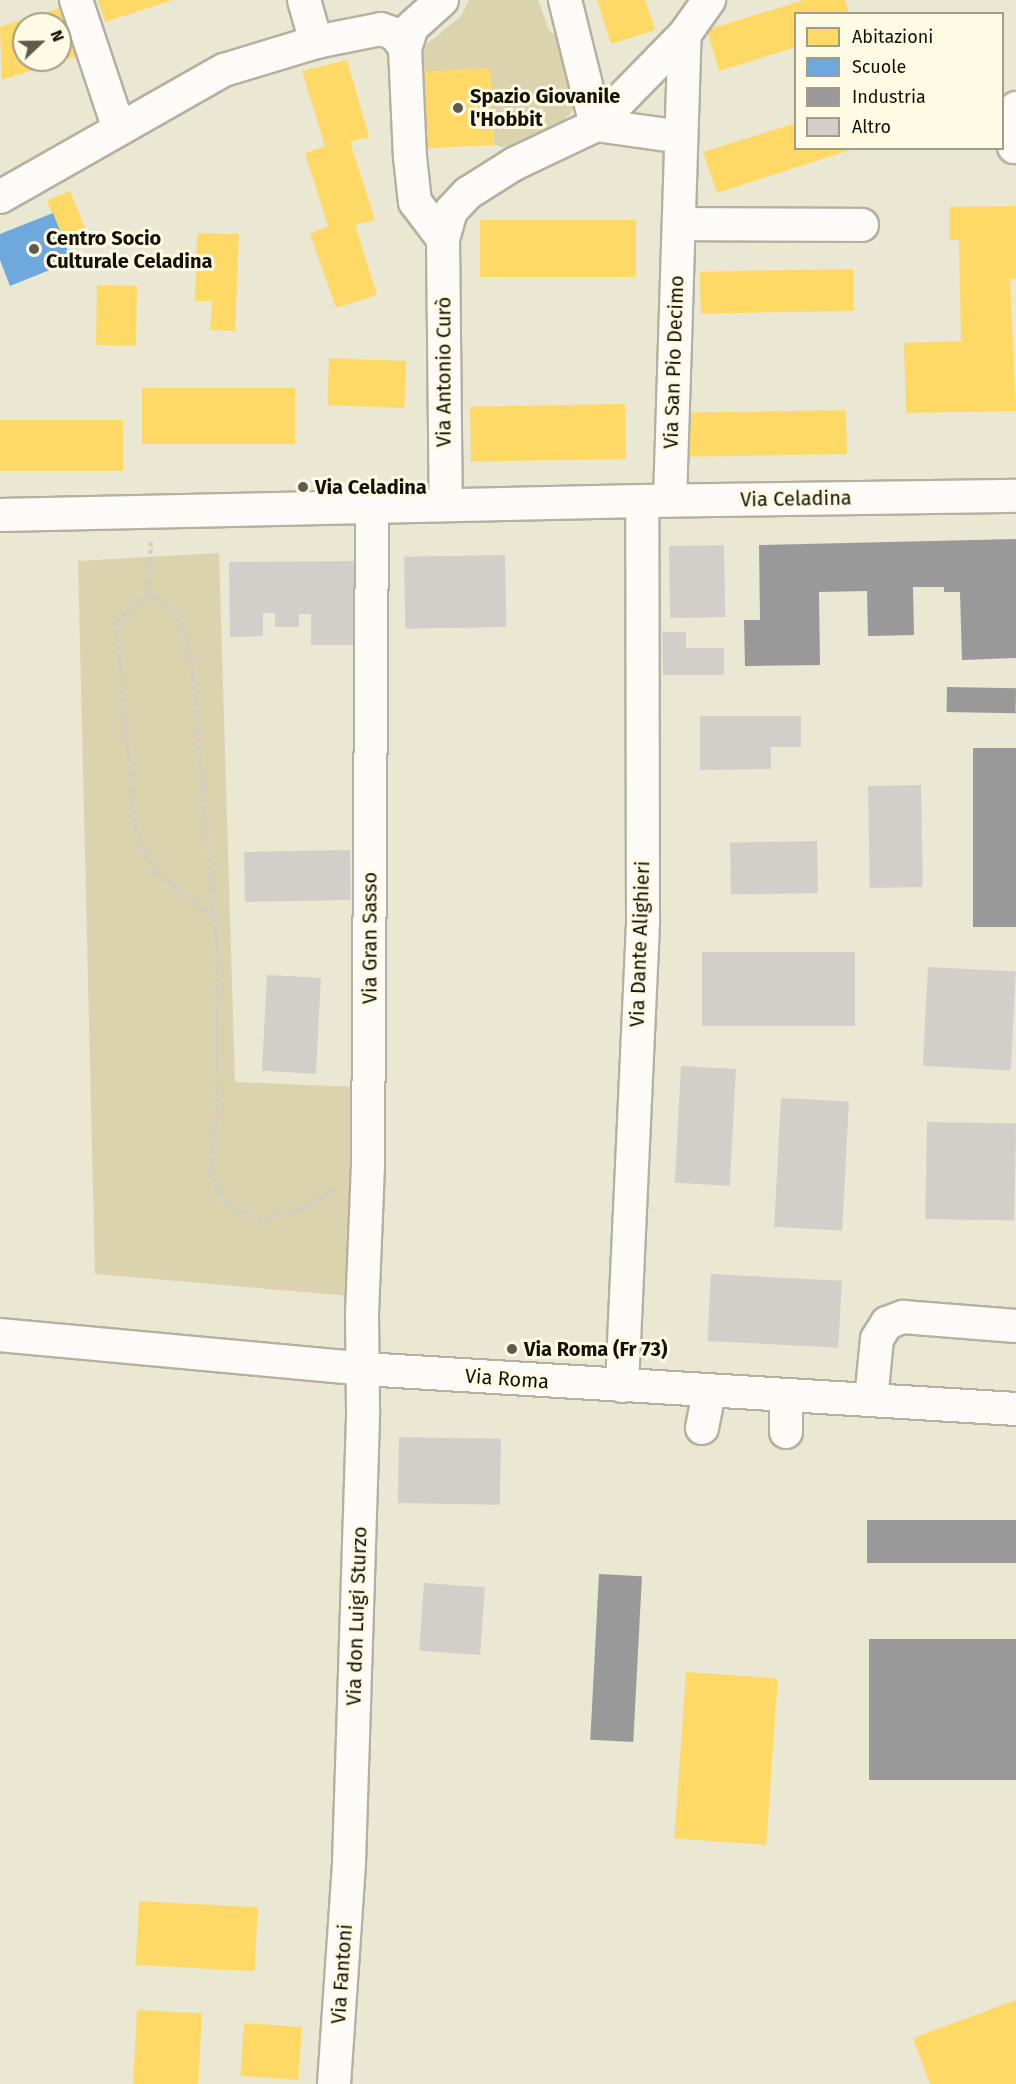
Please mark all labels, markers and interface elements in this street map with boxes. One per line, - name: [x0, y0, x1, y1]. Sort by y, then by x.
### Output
- north arrow: [12, 12, 72, 72]
- legend: [794, 12, 1004, 150]
- text: Abitazioni: [852, 26, 933, 48]
- text: N: [47, 27, 68, 44]
- text: Scuole: [852, 56, 906, 78]
- place label: Spazio Giovanile l'Hobbit: [470, 84, 620, 131]
- text: Industria: [852, 86, 926, 108]
- marker: Spazio Giovanile l'Hobbit: [451, 101, 465, 115]
- text: Altro: [852, 116, 891, 138]
- place label: Centro Socio Culturale Celadina: [46, 226, 212, 273]
- marker: Centro Socio Culturale Celadina: [27, 242, 41, 256]
- street label: Via San Pio Decimo: [659, 275, 689, 449]
- street label: Via Antonio Curò: [432, 297, 456, 447]
- place label: Via Celadina: [315, 475, 427, 499]
- marker: Via Celadina: [296, 480, 310, 494]
- street label: Via Celadina: [740, 486, 852, 512]
- street label: Via Dante Alighieri: [625, 860, 655, 1028]
- street label: Via Gran Sasso: [358, 872, 382, 1004]
- place label: Via Roma (Fr 73): [524, 1337, 667, 1361]
- marker: Via Roma (Fr 73): [505, 1342, 519, 1356]
- street label: Via Roma: [464, 1364, 550, 1394]
- street label: Via don Luigi Sturzo: [342, 1526, 372, 1706]
- street label: Via Fantoni: [327, 1923, 357, 2025]

